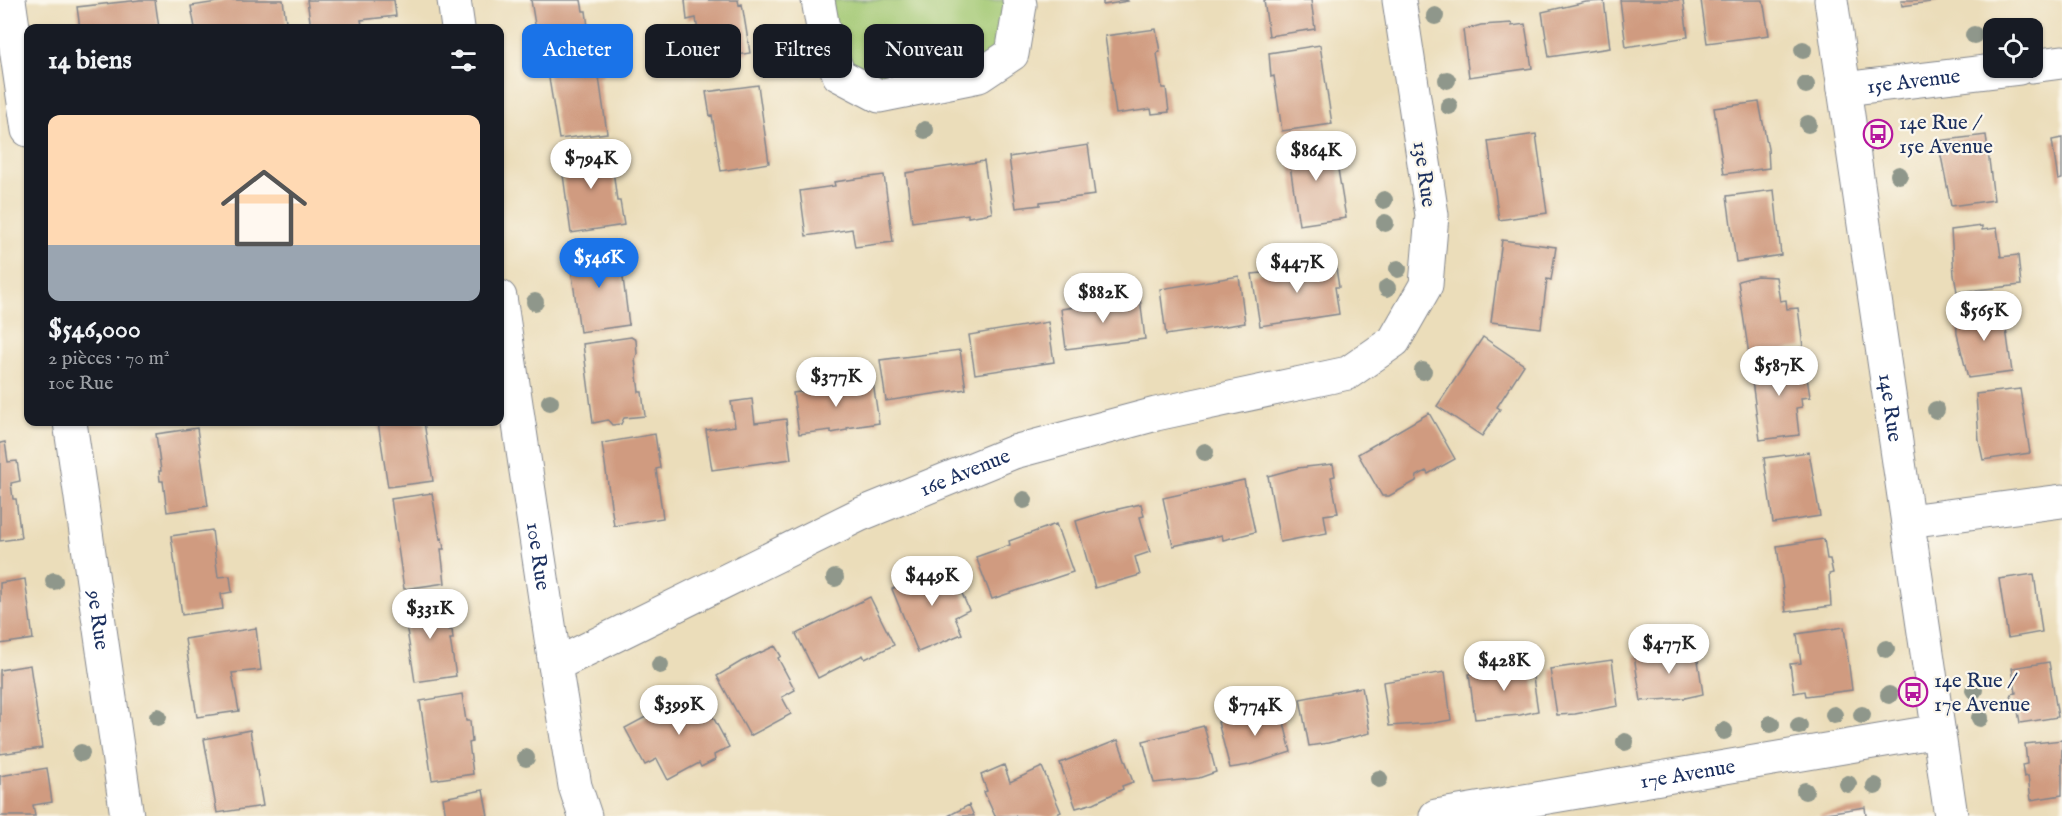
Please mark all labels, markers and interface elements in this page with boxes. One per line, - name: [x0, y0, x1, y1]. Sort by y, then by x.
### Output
- map controls: [1983, 18, 2043, 78]
- button: locate: [1983, 18, 2043, 78]
- chip: Acheter: [522, 24, 633, 78]
- chip: Louer: [645, 24, 741, 78]
- chip: Filtres: [753, 24, 852, 78]
- chip: Nouveau: [864, 24, 984, 78]
- text: 14 biens: [48, 44, 132, 77]
- icon: filters: [447, 44, 480, 77]
- street label: 15e Avenue: [1865, 63, 1962, 101]
- place label: 14e Rue / 15e Avenue: [1899, 110, 1993, 161]
- bus stop icon: 14e Rue / 15e Avenue: [1862, 118, 1894, 150]
- pin: $864K: [1274, 131, 1358, 182]
- text: $864K: [1290, 138, 1342, 163]
- pin: $794K: [549, 139, 633, 190]
- street label: 13e Rue: [1406, 140, 1442, 209]
- text: $794K: [564, 146, 618, 171]
- icon: home: [210, 154, 318, 262]
- pin: $546K: [557, 238, 641, 289]
- pin: $447K: [1255, 243, 1339, 294]
- text: $546K: [574, 245, 624, 270]
- text: $447K: [1270, 250, 1324, 275]
- pin: $882K: [1061, 273, 1145, 324]
- text: $882K: [1078, 280, 1128, 305]
- pin: $565K: [1942, 291, 2026, 342]
- text: $565K: [1960, 298, 2008, 323]
- text: $546,000: [48, 313, 141, 346]
- text: 2 pièces · 70 m²: [48, 346, 169, 371]
- pin: $587K: [1737, 346, 1821, 397]
- text: $587K: [1754, 353, 1804, 378]
- pin: $377K: [794, 357, 878, 408]
- text: $377K: [810, 364, 862, 389]
- text: 10e Rue: [48, 371, 113, 396]
- street label: 14e Rue: [1871, 372, 1908, 444]
- street label: 16e Avenue: [916, 443, 1015, 504]
- street label: 10e Rue: [519, 520, 556, 593]
- pin: $449K: [890, 556, 974, 607]
- text: $449K: [905, 563, 959, 588]
- street label: 9e Rue: [79, 588, 115, 652]
- pin: $331K: [388, 589, 472, 640]
- text: $331K: [406, 596, 454, 621]
- pin: $477K: [1627, 624, 1711, 675]
- text: $477K: [1642, 631, 1696, 656]
- pin: $428K: [1462, 641, 1546, 692]
- text: $428K: [1478, 648, 1530, 673]
- place label: 14e Rue / 17e Avenue: [1934, 668, 2030, 719]
- bus stop icon: 14e Rue / 17e Avenue: [1897, 676, 1929, 708]
- pin: $399K: [637, 685, 721, 736]
- pin: $774K: [1213, 686, 1297, 737]
- text: $399K: [654, 692, 704, 717]
- text: $774K: [1228, 693, 1282, 718]
- street label: 17e Avenue: [1638, 754, 1738, 796]

